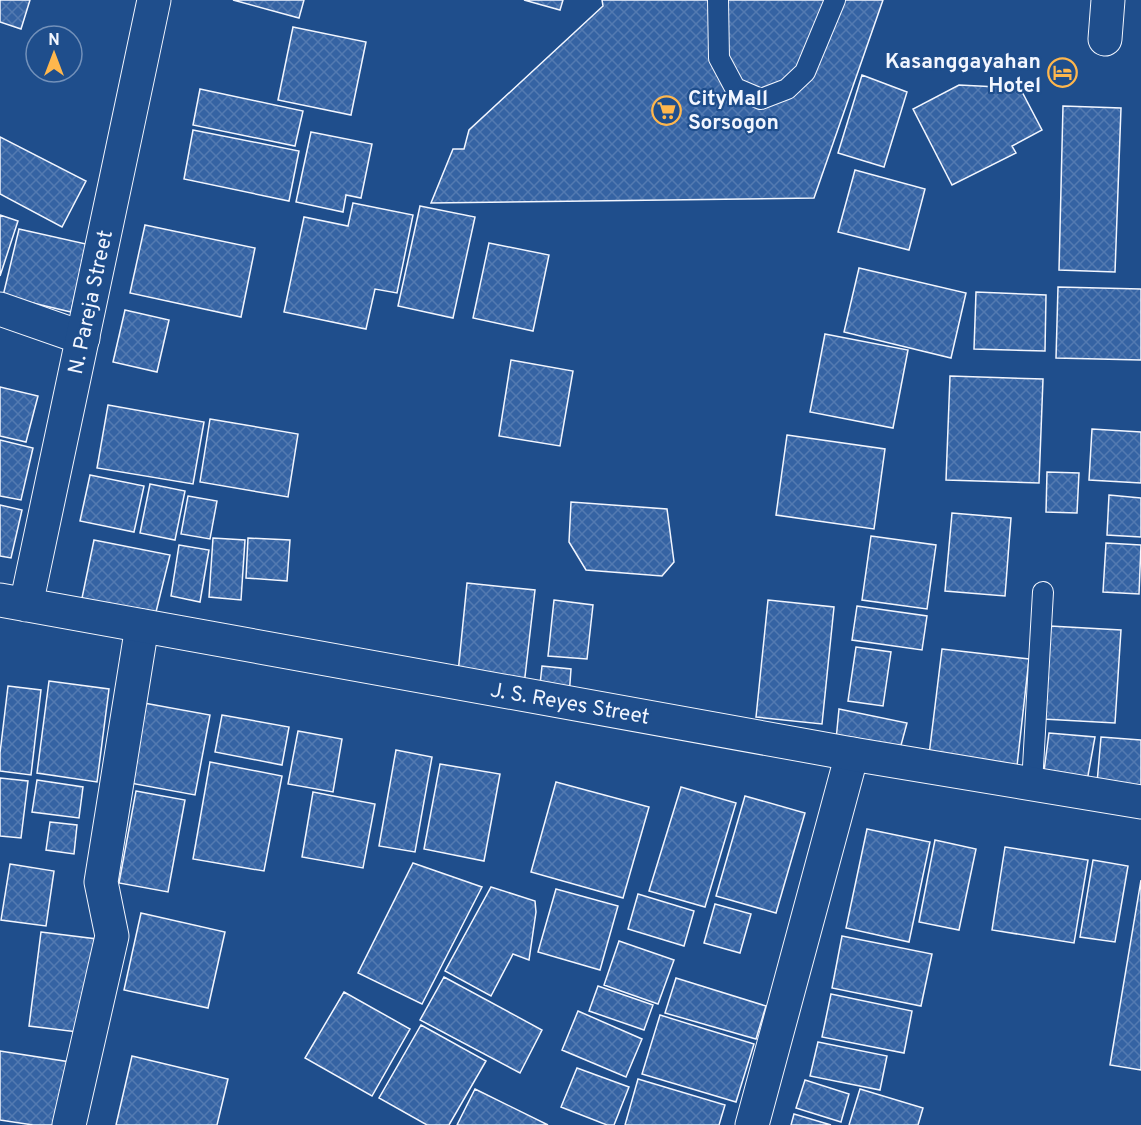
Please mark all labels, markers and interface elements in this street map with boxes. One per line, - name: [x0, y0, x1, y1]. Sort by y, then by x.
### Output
- north arrow: [24, 24, 84, 84]
- text: N: [48, 31, 60, 51]
- place label: Kasanggayahan Hotel: [885, 49, 1041, 100]
- hotel icon: Kasanggayahan Hotel: [1046, 57, 1078, 89]
- place label: CityMall Sorsogon: [688, 86, 779, 137]
- supermarket icon: CityMall Sorsogon: [651, 94, 683, 126]
- street label: N. Pareja Street: [63, 228, 120, 377]
- street label: J. S. Reyes Street: [488, 677, 651, 732]

